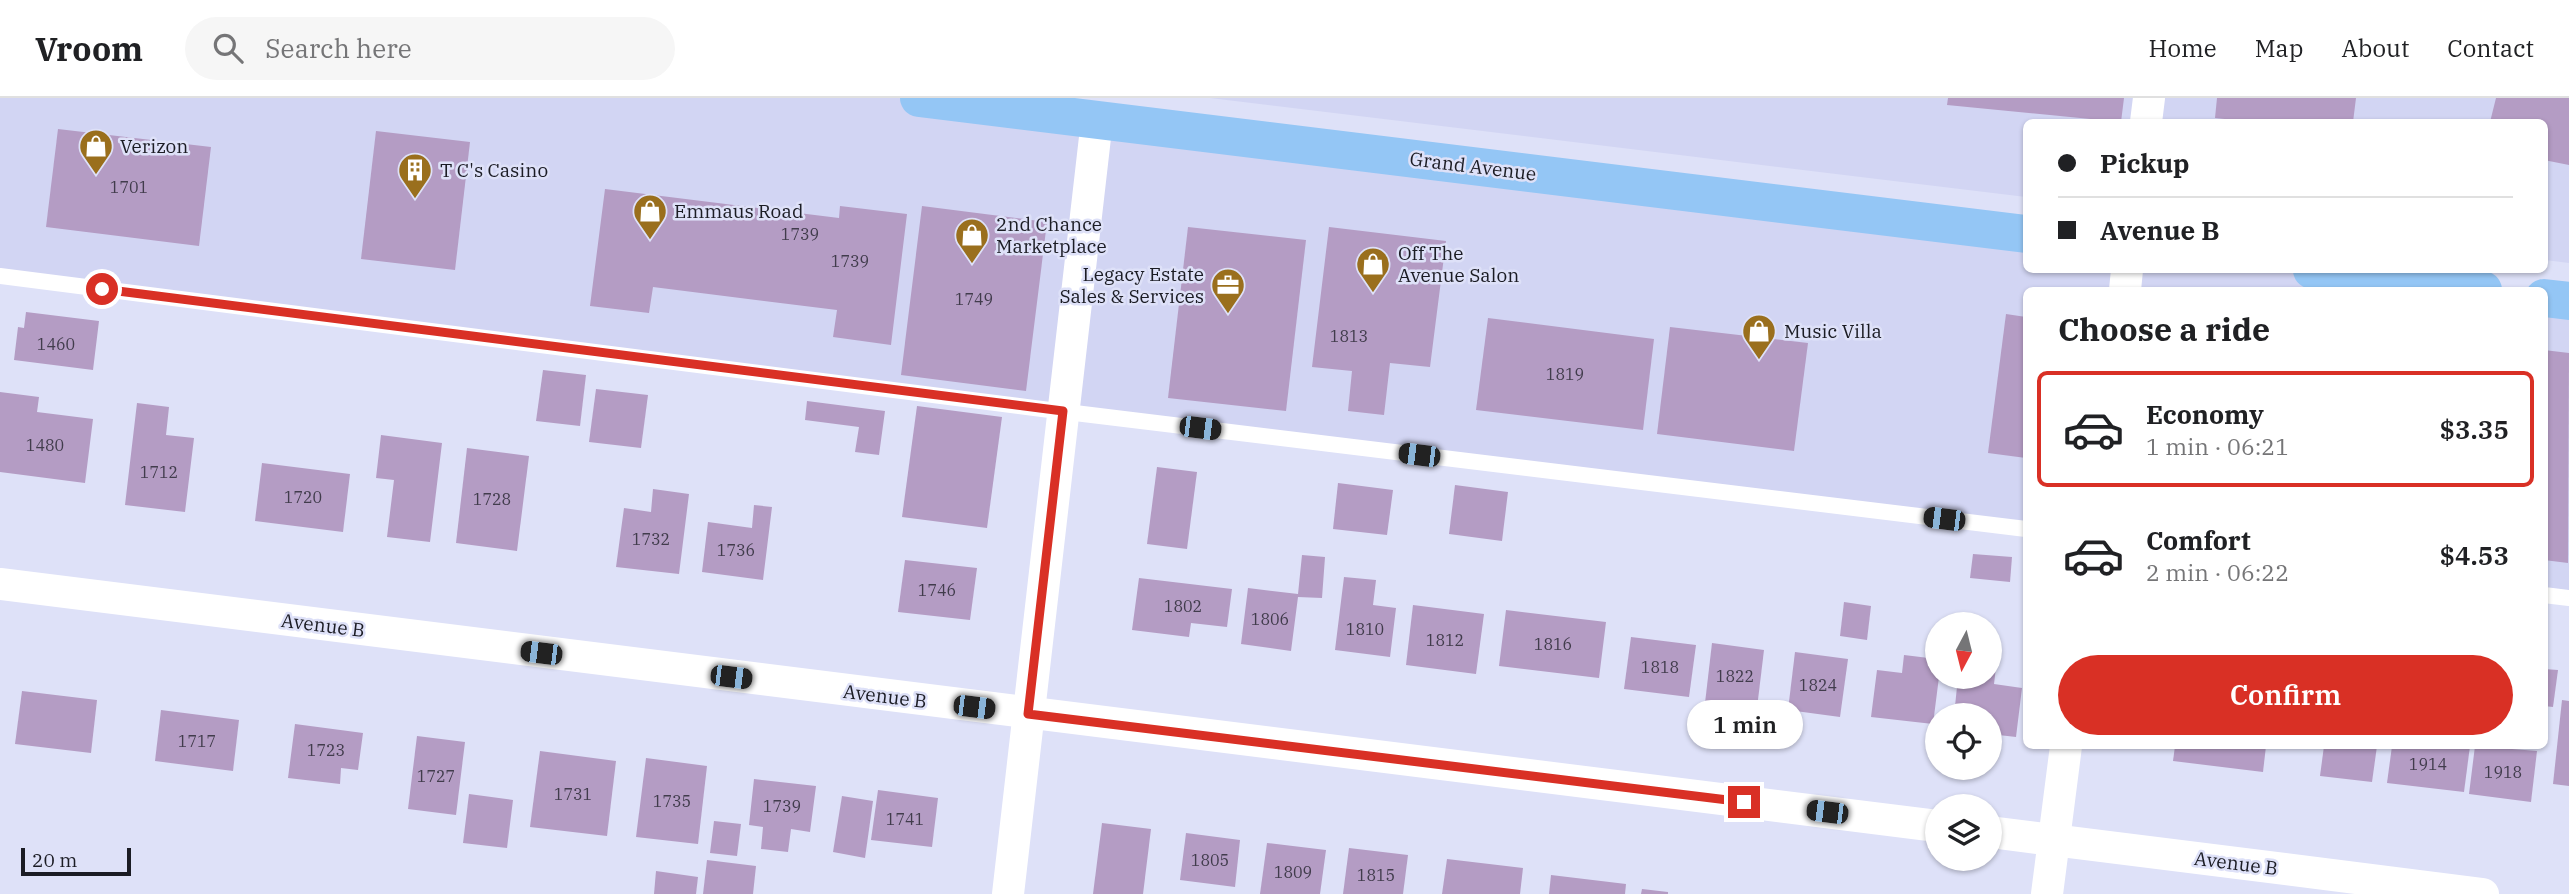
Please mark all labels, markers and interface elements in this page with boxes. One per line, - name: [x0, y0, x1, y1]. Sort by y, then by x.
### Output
- search box: [185, 17, 675, 80]
- text: Vroom: [35, 27, 143, 70]
- icon: search: [209, 29, 247, 67]
- text: Search here: [265, 31, 412, 65]
- text: Home: [2149, 32, 2217, 64]
- text: Map: [2255, 32, 2303, 64]
- text: About: [2341, 32, 2409, 64]
- text: Contact: [2447, 32, 2534, 64]
- shop icon: Verizon: [77, 127, 115, 176]
- place label: Verizon: [120, 134, 188, 158]
- street label: Grand Avenue: [1408, 146, 1538, 186]
- text: Pickup: [2100, 146, 2190, 180]
- building icon: T C's Casino: [396, 151, 434, 200]
- place label: T C's Casino: [440, 158, 548, 182]
- house number: 1701: [110, 177, 148, 197]
- shop icon: Emmaus Road: [631, 192, 669, 241]
- place label: Emmaus Road: [674, 199, 803, 223]
- place label: 2nd Chance Marketplace: [996, 212, 1107, 258]
- text: Avenue B: [2100, 213, 2220, 247]
- shop icon: 2nd Chance Marketplace: [953, 216, 991, 265]
- house number: 1739: [781, 224, 819, 244]
- place label: Off The Avenue Salon: [1398, 241, 1519, 287]
- shop icon: Off The Avenue Salon: [1354, 245, 1392, 294]
- house number: 1739: [831, 251, 869, 271]
- place label: Legacy Estate Sales & Services: [1059, 262, 1204, 308]
- office icon: Legacy Estate Sales & Services: [1209, 266, 1247, 315]
- route start: [86, 273, 118, 305]
- house number: 1749: [955, 289, 993, 309]
- text: Choose a ride: [2058, 308, 2270, 350]
- shop icon: Music Villa: [1740, 312, 1778, 361]
- place label: Music Villa: [1784, 319, 1882, 343]
- house number: 1813: [1330, 326, 1368, 346]
- house number: 1460: [37, 334, 75, 354]
- house number: 1819: [1546, 364, 1584, 384]
- text: Economy: [2146, 397, 2264, 431]
- icon: car: [2062, 398, 2125, 461]
- text: $3.35: [2440, 412, 2509, 446]
- car: [1178, 415, 1223, 441]
- text: 1 min · 06:21: [2146, 431, 2289, 461]
- house number: 1480: [26, 435, 64, 455]
- car: [1397, 442, 1442, 468]
- house number: 1712: [140, 462, 178, 482]
- house number: 1720: [284, 487, 322, 507]
- house number: 1728: [473, 489, 511, 509]
- car: [1922, 506, 1967, 532]
- text: Comfort: [2146, 523, 2251, 557]
- icon: car: [2062, 524, 2125, 587]
- house number: 1732: [632, 529, 670, 549]
- text: $4.53: [2440, 538, 2509, 572]
- house number: 1736: [717, 540, 755, 560]
- text: 2 min · 06:22: [2146, 557, 2289, 587]
- house number: 1746: [918, 580, 956, 600]
- house number: 1802: [1164, 596, 1202, 616]
- street label: Avenue B: [280, 608, 366, 642]
- house number: 1806: [1251, 609, 1289, 629]
- north arrow: [1925, 612, 2002, 690]
- map controls: [1925, 612, 2002, 871]
- house number: 1810: [1346, 619, 1384, 639]
- house number: 1812: [1426, 630, 1464, 650]
- house number: 1816: [1534, 634, 1572, 654]
- car: [519, 640, 564, 666]
- button: Confirm: [2058, 655, 2513, 735]
- house number: 1818: [1641, 657, 1679, 677]
- car: [709, 664, 754, 690]
- house number: 1822: [1716, 666, 1754, 686]
- house number: 1824: [1799, 675, 1837, 695]
- street label: Avenue B: [842, 679, 928, 713]
- car: [952, 694, 997, 720]
- callout: 1 min: [1686, 700, 1802, 750]
- button: locate: [1925, 703, 2002, 780]
- text: 1 min: [1713, 709, 1777, 739]
- house number: 1717: [178, 731, 216, 751]
- house number: 1723: [307, 740, 345, 760]
- house number: 1914: [2409, 754, 2447, 774]
- house number: 1918: [2484, 762, 2522, 782]
- house number: 1727: [417, 766, 455, 786]
- house number: 1731: [554, 784, 592, 804]
- route end: [1728, 786, 1760, 818]
- house number: 1735: [653, 791, 691, 811]
- button: layers: [1925, 794, 2002, 871]
- house number: 1739: [763, 796, 801, 816]
- car: [1805, 799, 1850, 825]
- house number: 1741: [886, 809, 924, 829]
- scale bar: [21, 845, 131, 877]
- street label: Avenue B: [2193, 846, 2279, 880]
- text: 20 m: [32, 848, 77, 872]
- house number: 1805: [1191, 850, 1229, 870]
- house number: 1809: [1274, 862, 1312, 882]
- house number: 1815: [1357, 865, 1395, 885]

